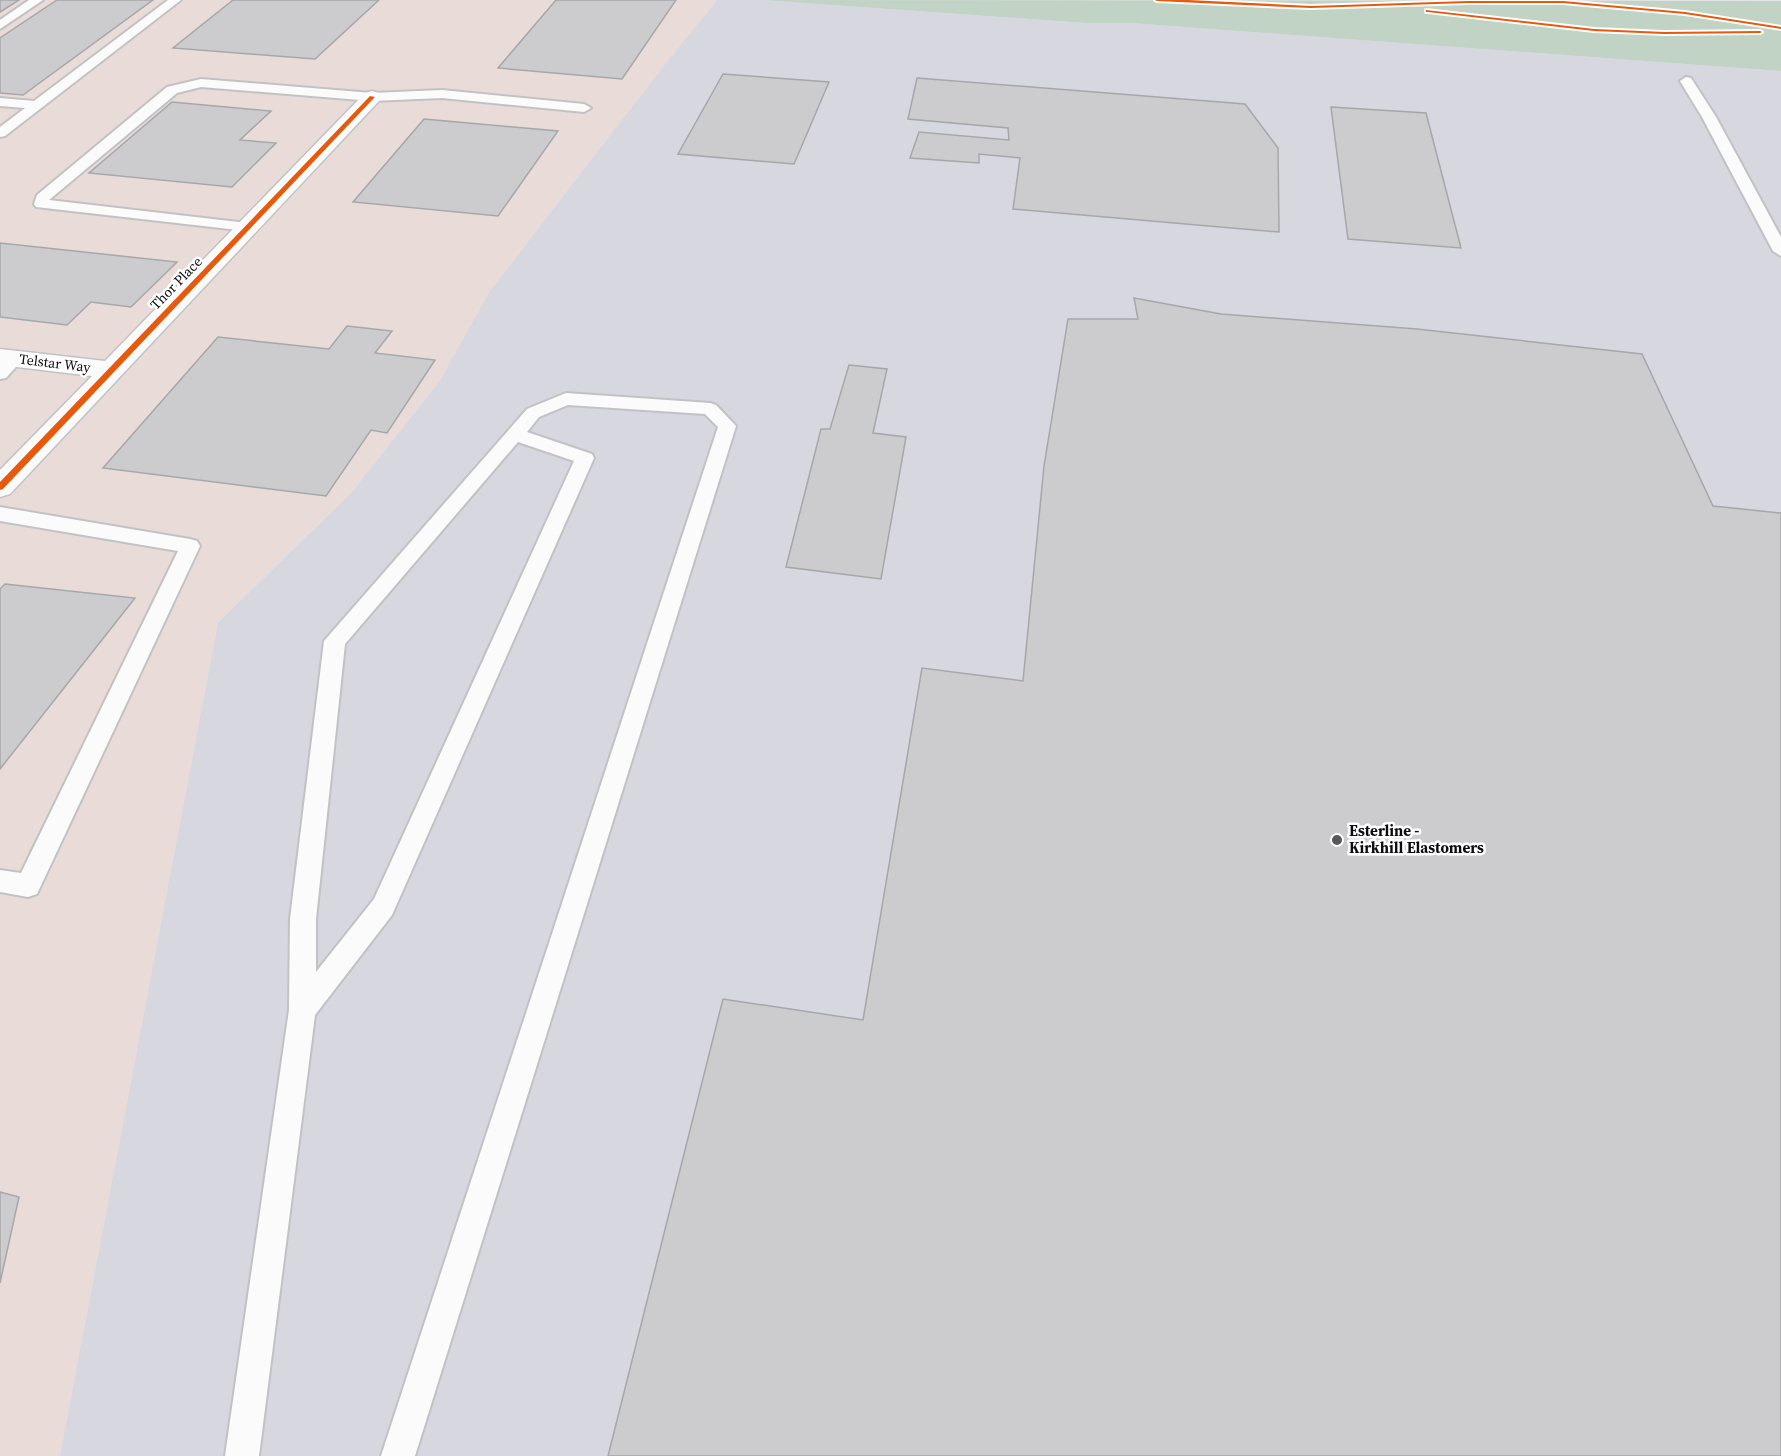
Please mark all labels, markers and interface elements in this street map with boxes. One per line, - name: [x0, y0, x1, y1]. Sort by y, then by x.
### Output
- street label: Thor Place: [145, 252, 207, 314]
- street label: Telstar Way: [18, 349, 93, 377]
- place label: Esterline - Kirkhill Elastomers: [1349, 820, 1484, 858]
- marker: Esterline - Kirkhill Elastomers: [1330, 833, 1344, 847]

